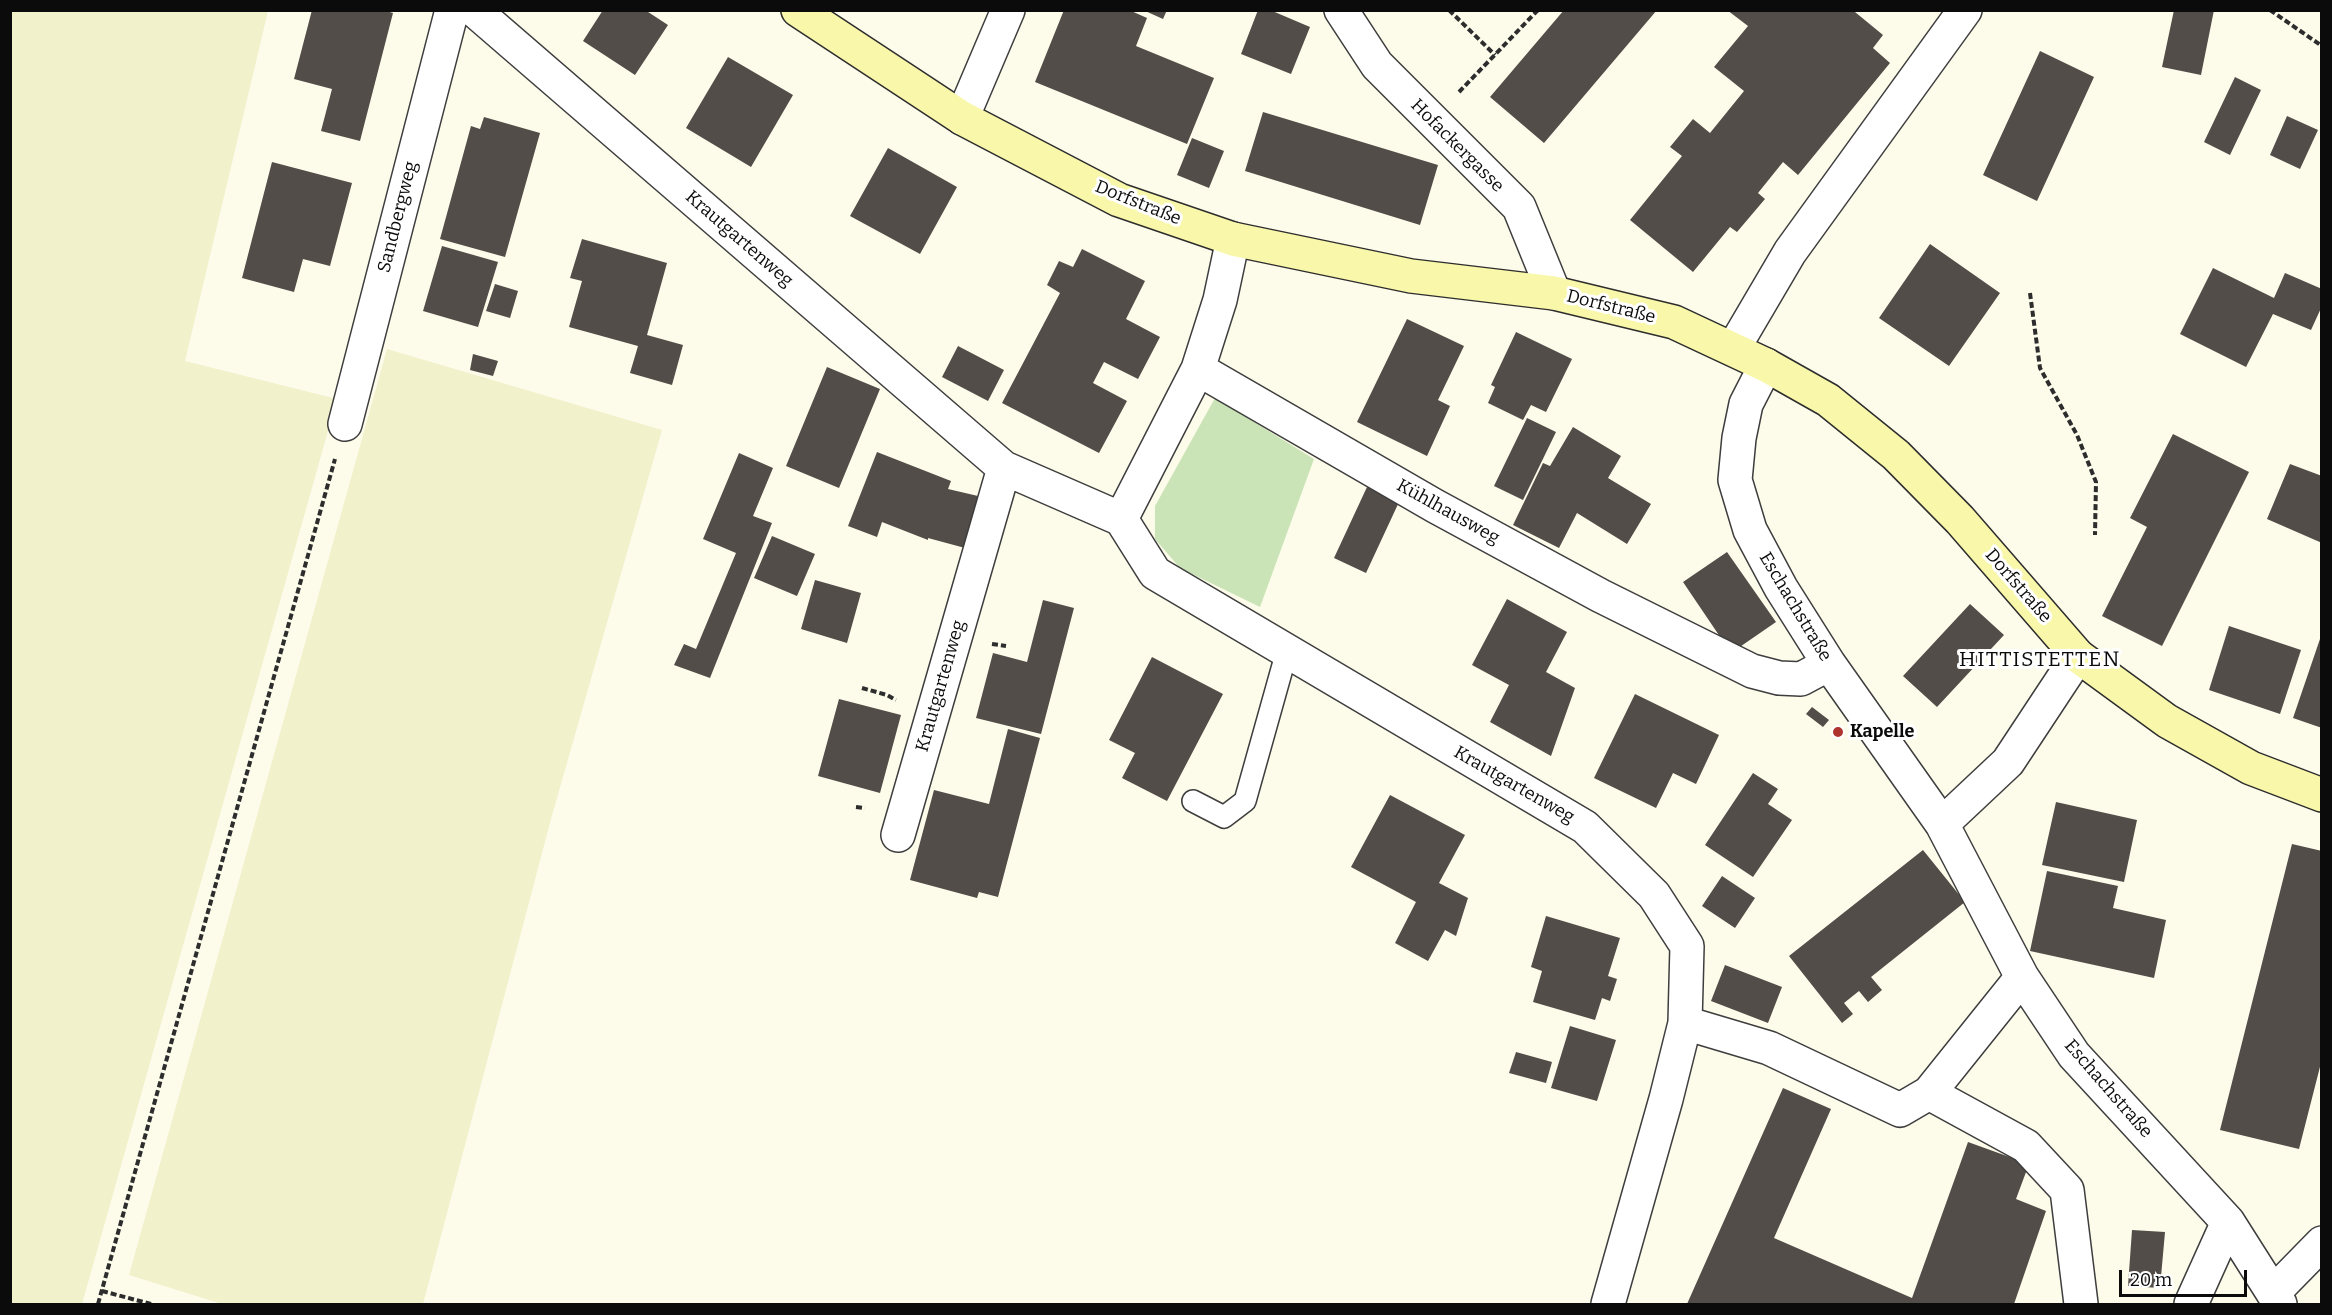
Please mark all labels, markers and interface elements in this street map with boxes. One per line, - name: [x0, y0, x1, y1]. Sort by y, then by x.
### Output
- street label: Hofackergasse: [1406, 95, 1508, 197]
- street label: Sandbergweg: [374, 159, 422, 275]
- street label: Dorfstraße: [1092, 176, 1184, 230]
- street label: Krautgartenweg: [681, 186, 797, 292]
- street label: Dorfstraße: [1564, 286, 1658, 328]
- street label: Kühlhausweg: [1393, 475, 1503, 549]
- street label: Dorfstraße: [1980, 545, 2056, 627]
- street label: Eschachstraße: [1754, 549, 1836, 665]
- street label: Krautgartenweg: [912, 618, 970, 754]
- district label: HITTISTETTEN: [1959, 647, 2121, 673]
- place label: Kapelle: [1850, 721, 1914, 743]
- marker: Kapelle: [1831, 725, 1845, 739]
- street label: Krautgartenweg: [1450, 742, 1578, 828]
- street label: Eschachstraße: [2059, 1035, 2157, 1143]
- scale bar: [2122, 1258, 2250, 1296]
- text: 20 m: [2130, 1269, 2172, 1291]

